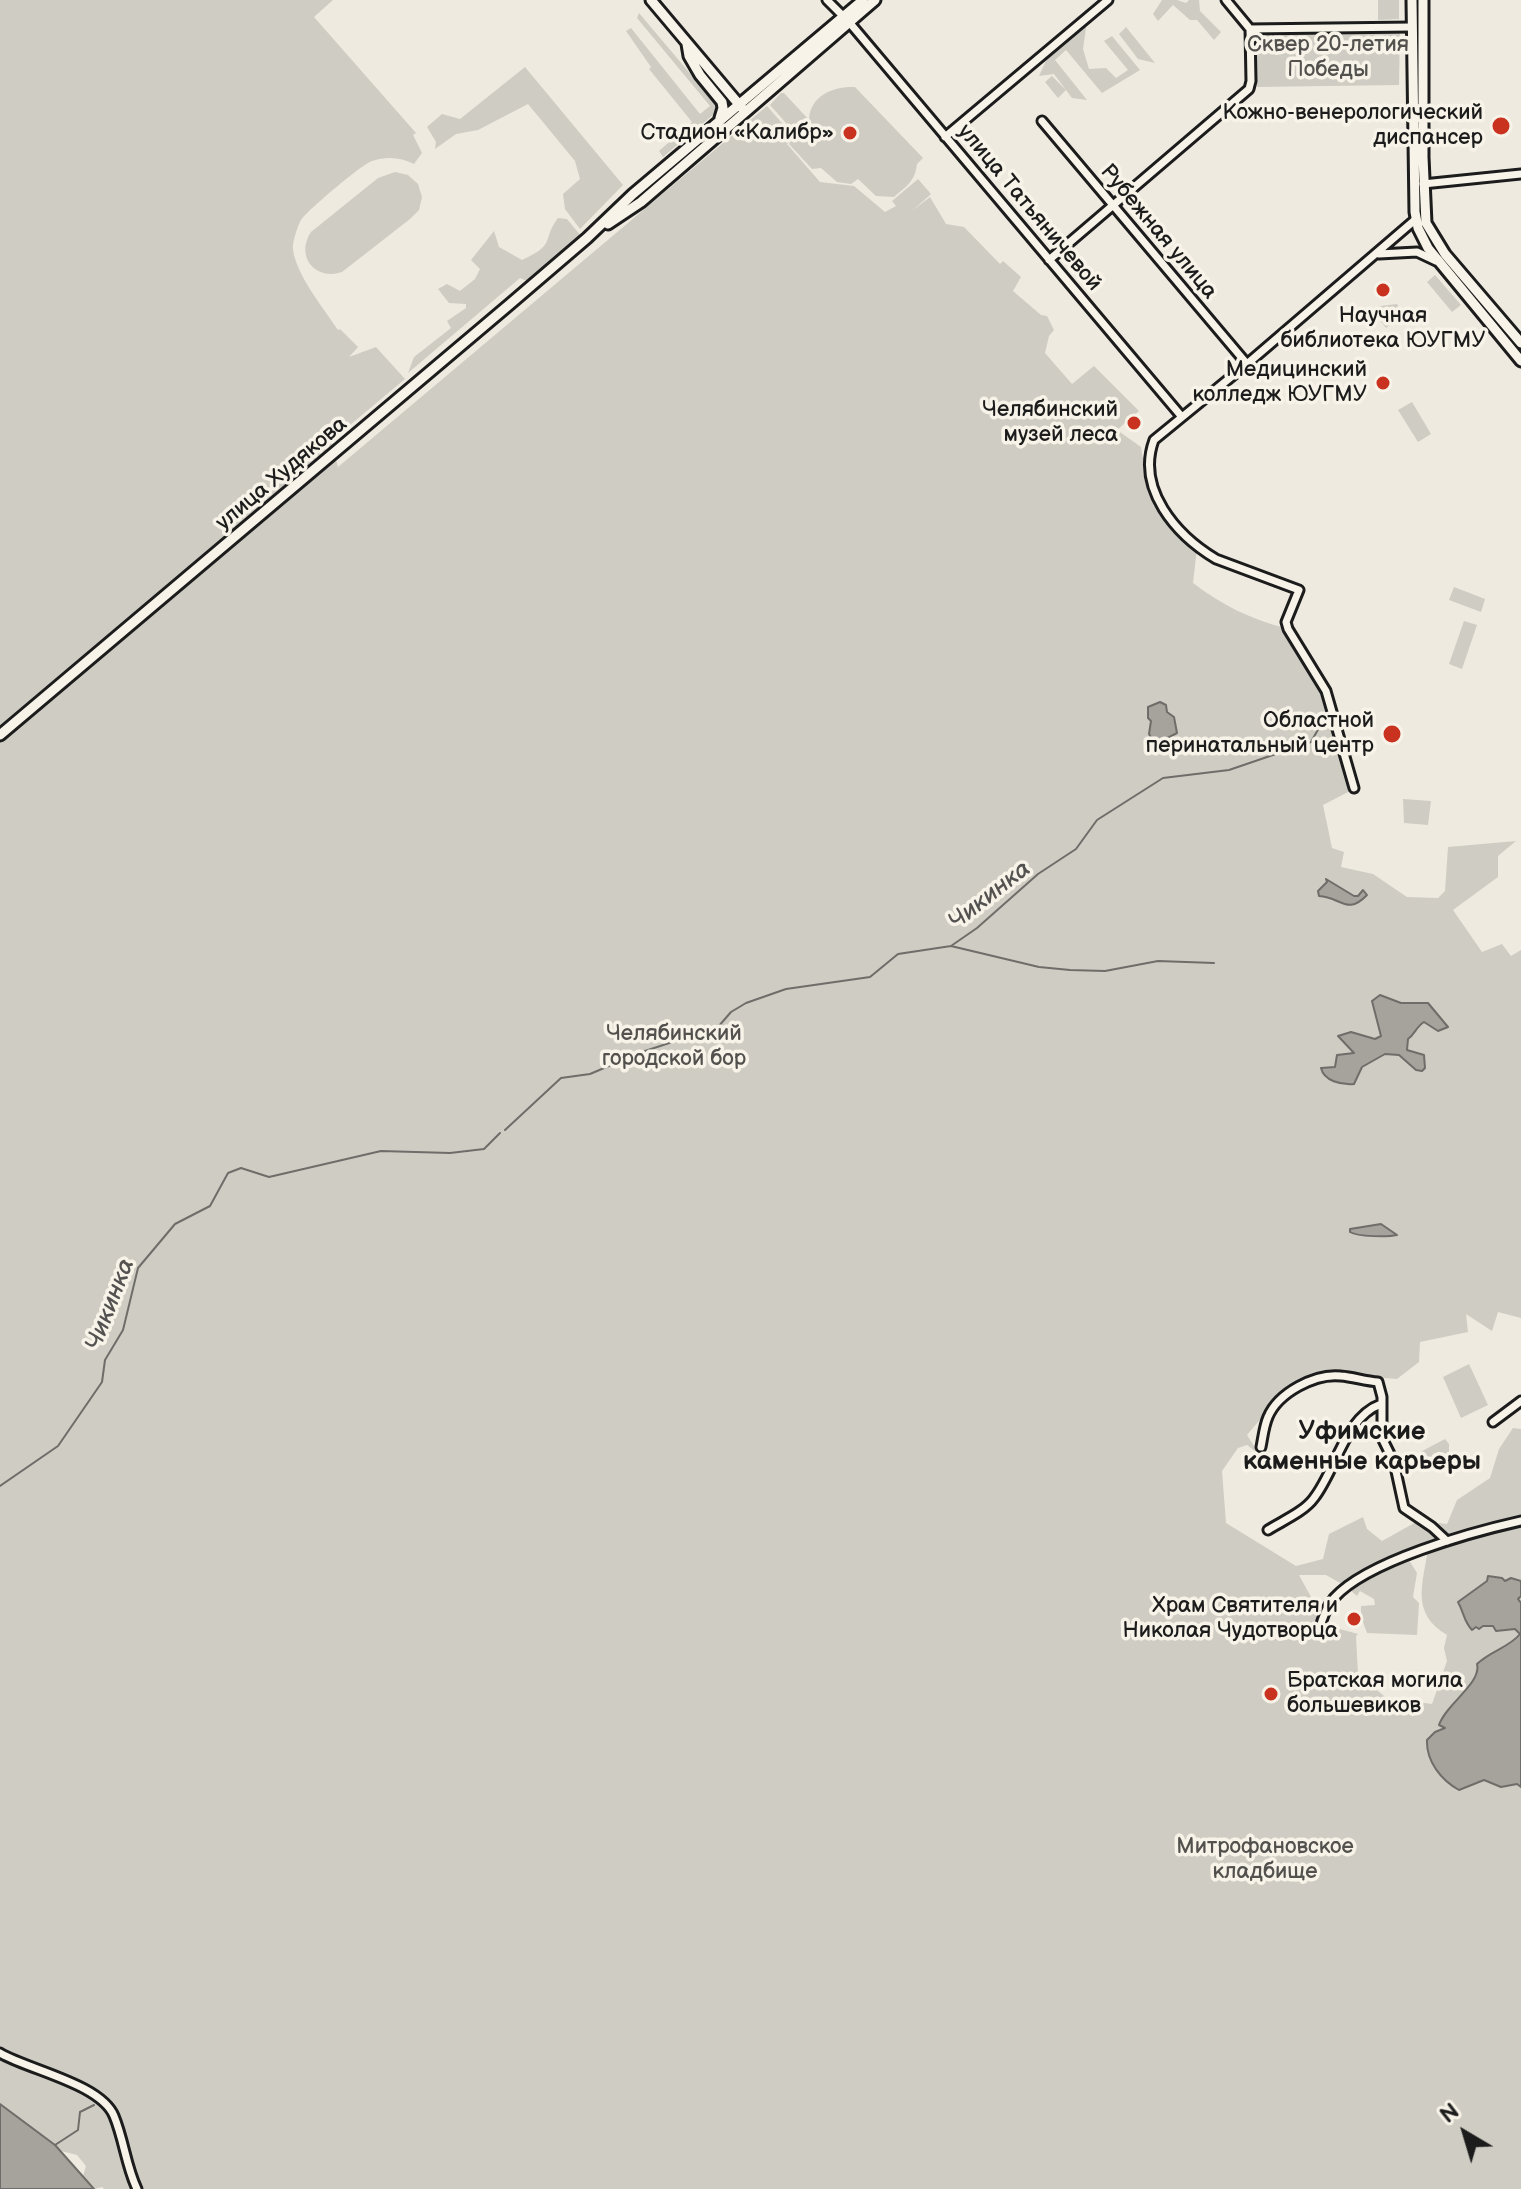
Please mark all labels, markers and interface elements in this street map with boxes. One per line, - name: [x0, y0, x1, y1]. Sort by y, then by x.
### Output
- park label: Сквер 20-летия Победы: [1247, 32, 1409, 84]
- place label: Кожно-венерологический диспансер: [1222, 100, 1483, 152]
- marker: Кожно-венерологический диспансер: [1490, 115, 1512, 137]
- street label: улица Татьяничевой: [951, 119, 1107, 297]
- place label: Стадион «Калибр»: [640, 120, 834, 146]
- marker: Стадион «Калибр»: [841, 124, 859, 142]
- street label: Рубежная улица: [1094, 159, 1222, 305]
- marker: Научная библиотека ЮУГМУ: [1374, 281, 1392, 299]
- place label: Научная библиотека ЮУГМУ: [1280, 303, 1486, 354]
- place label: Медицинский колледж ЮУГМУ: [1192, 357, 1367, 408]
- marker: Медицинский колледж ЮУГМУ: [1374, 374, 1392, 392]
- place label: Челябинский музей леса: [982, 397, 1118, 448]
- street label: улица Худякова: [211, 411, 353, 537]
- marker: Челябинский музей леса: [1125, 414, 1143, 432]
- place label: Областной перинатальный центр: [1146, 708, 1374, 760]
- marker: Областной перинатальный центр: [1381, 723, 1403, 745]
- water label: Чикинка: [943, 855, 1037, 937]
- park label: Челябинский городской бор: [602, 1021, 746, 1072]
- water label: Чикинка: [80, 1255, 142, 1355]
- district label: Уфимские каменные карьеры: [1243, 1416, 1481, 1478]
- place label: Храм Святителя и Николая Чудотворца: [1122, 1593, 1338, 1644]
- marker: Храм Святителя и Николая Чудотворца: [1345, 1610, 1363, 1628]
- place label: Братская могила большевиков: [1287, 1668, 1463, 1720]
- marker: Братская могила большевиков: [1262, 1685, 1280, 1703]
- park label: Митрофановское кладбище: [1176, 1834, 1354, 1886]
- north arrow: [1425, 2093, 1505, 2173]
- text: N: [1435, 2098, 1465, 2129]

